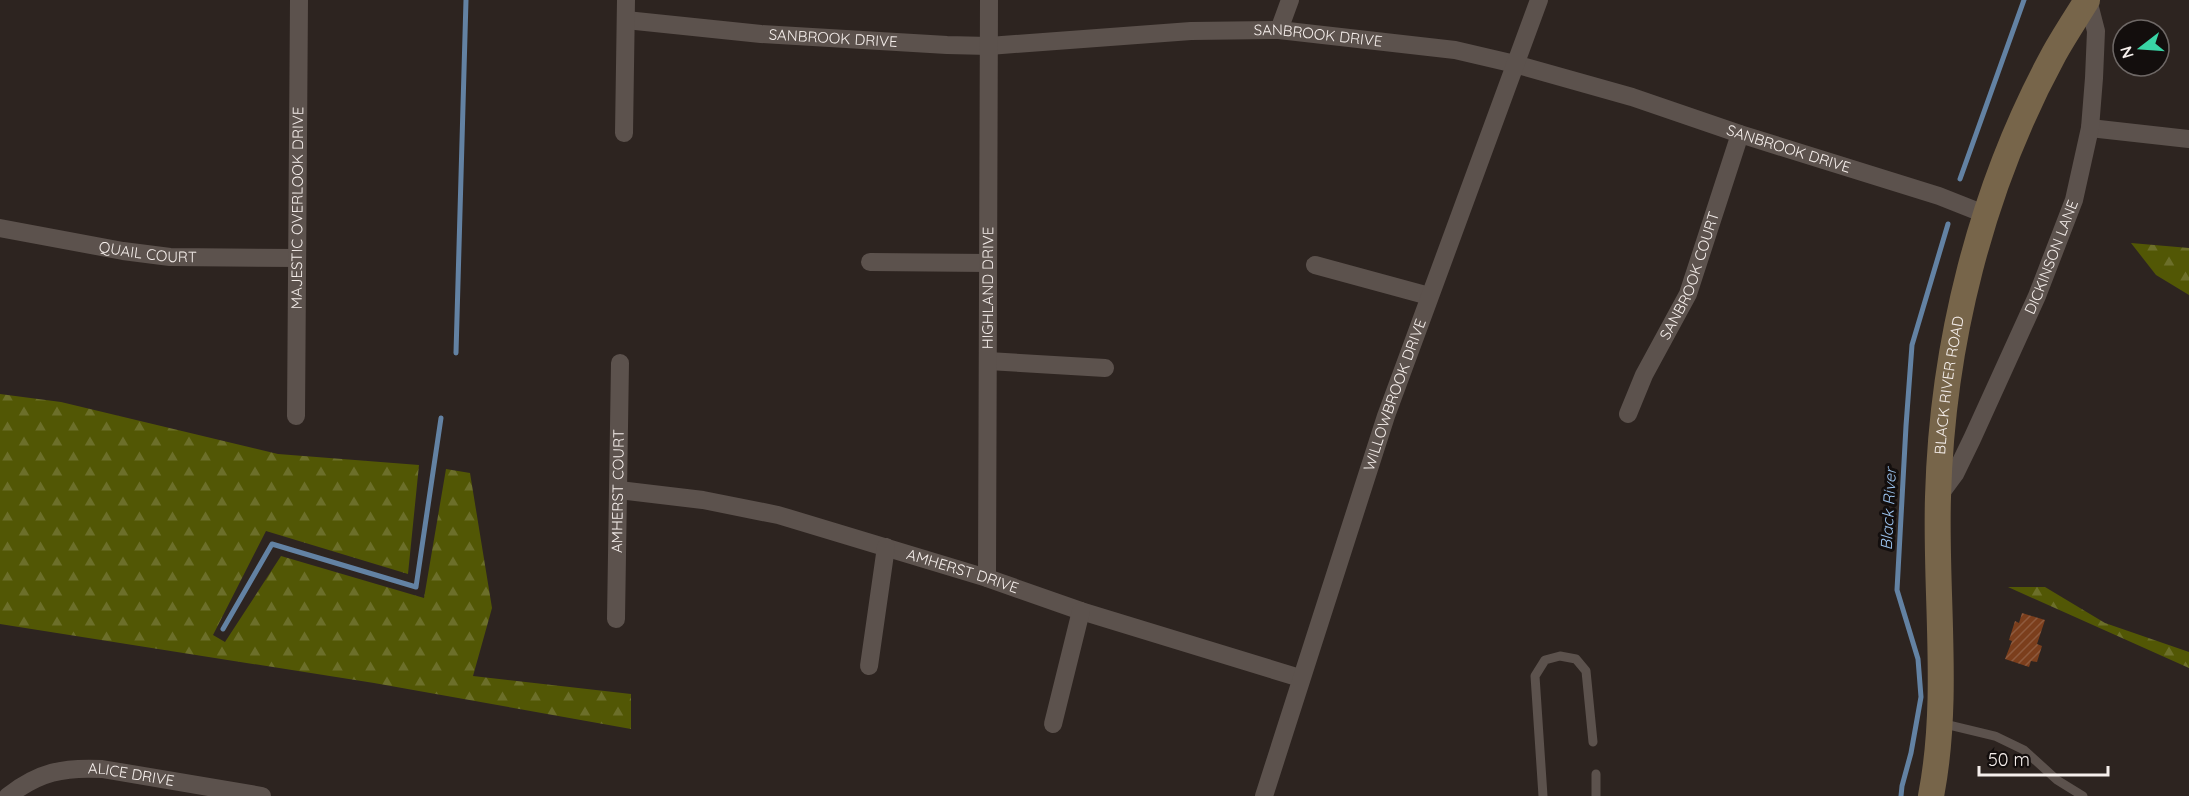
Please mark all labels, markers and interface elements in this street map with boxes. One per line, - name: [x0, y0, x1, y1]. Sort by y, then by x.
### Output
- north arrow: [2111, 18, 2171, 78]
- street label: SANBROOK DRIVE: [1254, 20, 1383, 51]
- street label: SANBROOK DRIVE: [768, 24, 898, 51]
- text: N: [2115, 44, 2138, 61]
- street label: MAJESTIC OVERLOOK DRIVE: [287, 107, 307, 309]
- street label: SANBROOK DRIVE: [1724, 120, 1853, 177]
- street label: DICKINSON LANE: [2020, 197, 2082, 317]
- street label: SANBROOK COURT: [1655, 209, 1723, 343]
- street label: HIGHLAND DRIVE: [978, 227, 997, 349]
- street label: QUAIL COURT: [97, 237, 197, 266]
- street label: BLACK RIVER ROAD: [1930, 314, 1968, 455]
- street label: WILLOWBROOK DRIVE: [1359, 316, 1430, 473]
- street label: AMHERST COURT: [607, 429, 628, 553]
- water label: Black River: [1876, 465, 1900, 551]
- street label: AMHERST DRIVE: [904, 544, 1021, 597]
- scale bar: [1979, 739, 2108, 777]
- text: 50 m: [1988, 748, 2030, 771]
- street label: ALICE DRIVE: [88, 759, 176, 790]

